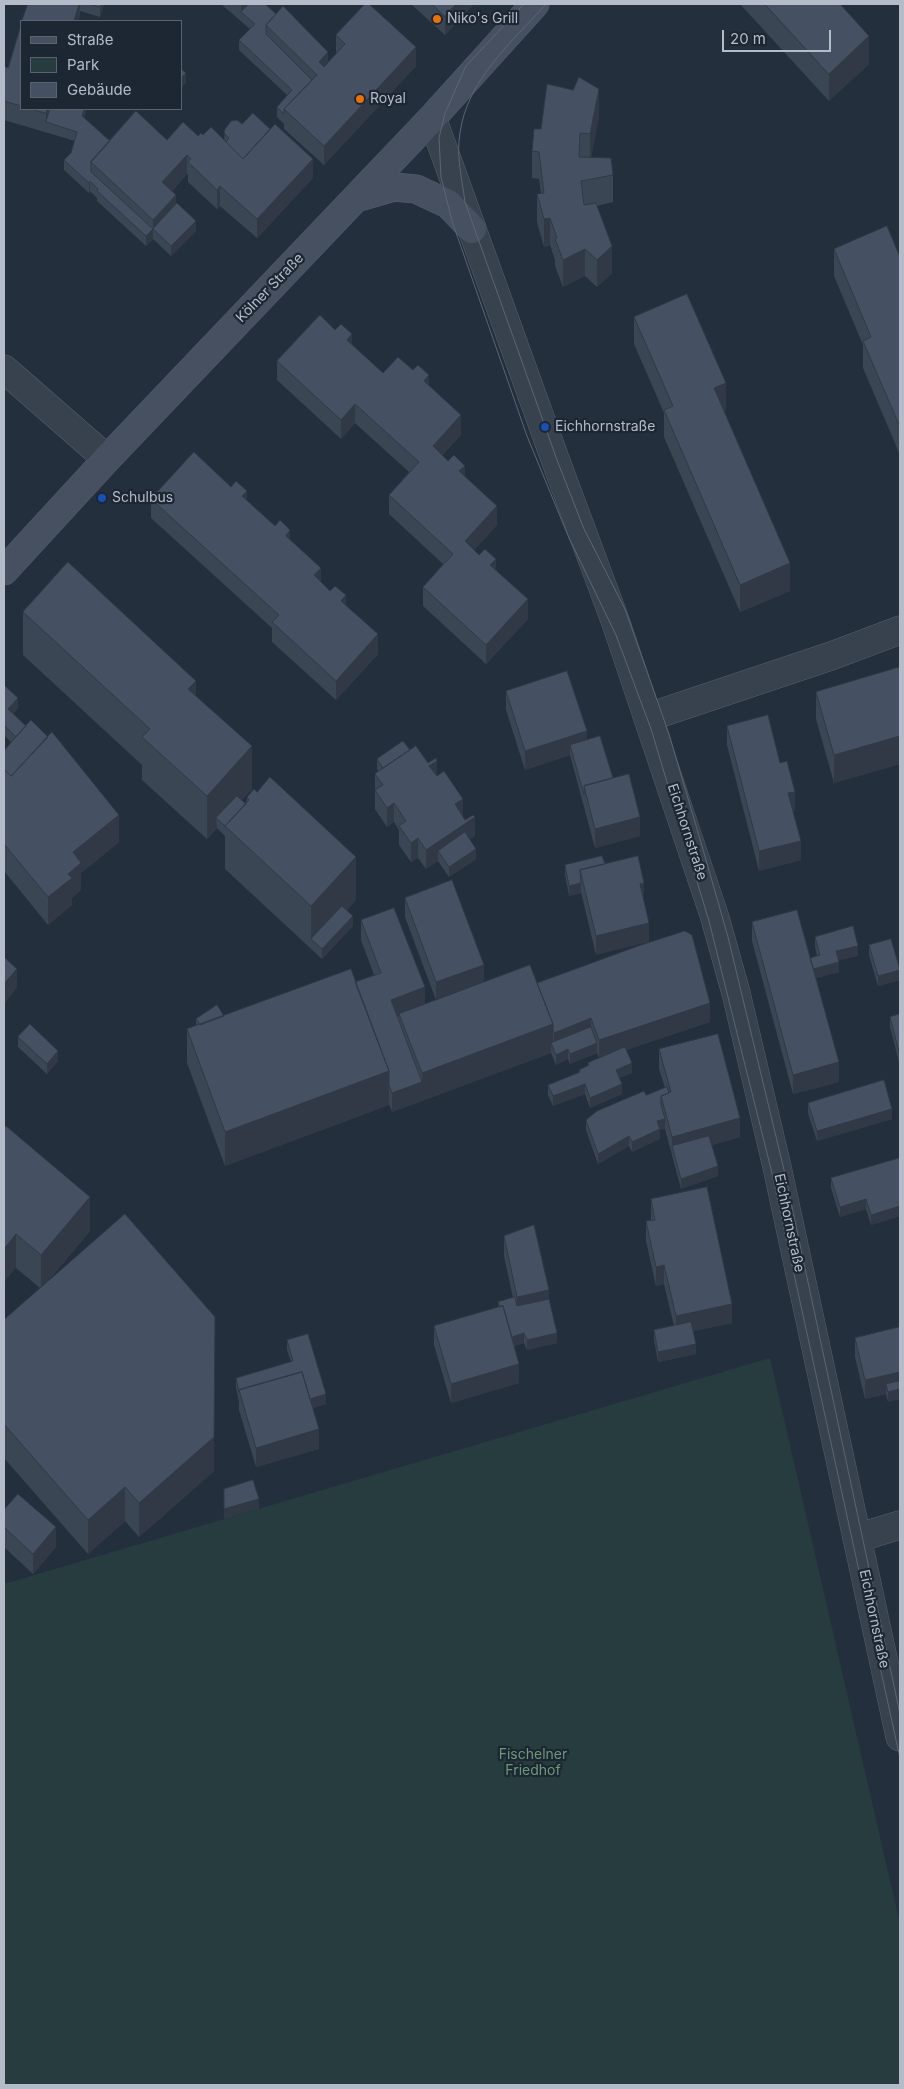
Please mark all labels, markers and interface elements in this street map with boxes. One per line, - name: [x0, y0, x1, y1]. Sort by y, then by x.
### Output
- place label: Niko's Grill: [447, 11, 518, 27]
- marker: Niko's Grill: [431, 13, 443, 25]
- legend: [20, 20, 182, 110]
- scale bar: [724, 20, 833, 52]
- text: 20 m: [730, 29, 766, 48]
- text: Straße: [67, 30, 114, 49]
- text: Park: [67, 55, 99, 74]
- text: Gebäude: [67, 80, 132, 99]
- place label: Royal: [370, 91, 406, 107]
- marker: Royal: [354, 93, 366, 105]
- street label: Kölner Straße: [233, 250, 307, 326]
- place label: Eichhornstraße: [555, 419, 655, 435]
- marker: Eichhornstraße: [539, 421, 551, 433]
- place label: Schulbus: [112, 490, 173, 506]
- marker: Schulbus: [96, 492, 108, 504]
- street label: Eichhornstraße: [663, 782, 711, 882]
- street label: Eichhornstraße: [770, 1172, 808, 1274]
- street label: Eichhornstraße: [855, 1568, 893, 1670]
- park label: Fischelner Friedhof: [499, 1747, 567, 1780]

